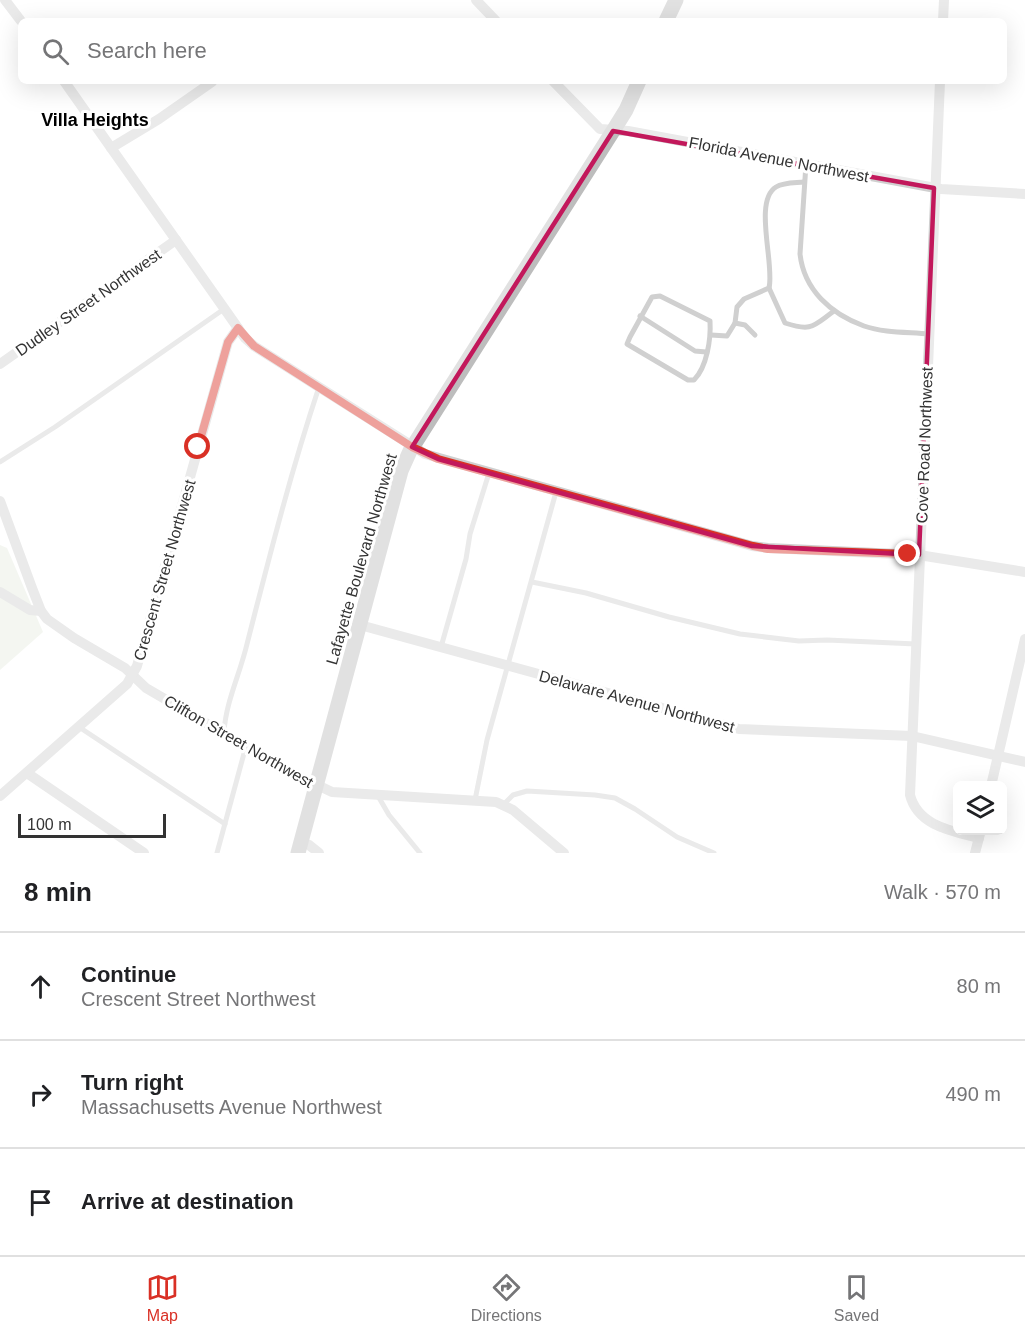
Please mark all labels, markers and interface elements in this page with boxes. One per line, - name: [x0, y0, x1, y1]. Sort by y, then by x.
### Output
- search box: [18, 18, 1007, 84]
- icon: search: [39, 35, 72, 68]
- text: Search here: [87, 38, 207, 63]
- district label: Villa Heights: [41, 110, 149, 130]
- street label: Florida Avenue Northwest: [688, 134, 871, 185]
- street label: Dudley Street Northwest: [12, 245, 165, 359]
- street label: Cove Road Northwest: [913, 366, 936, 524]
- route start: [184, 433, 210, 459]
- street label: Lafayette Boulevard Northwest: [323, 451, 400, 667]
- street label: Crescent Street Northwest: [130, 477, 199, 663]
- route end: [894, 540, 920, 566]
- street label: Delaware Avenue Northwest: [537, 667, 737, 736]
- street label: Clifton Street Northwest: [161, 692, 317, 791]
- map controls: [953, 781, 1007, 835]
- button: layers: [953, 781, 1007, 835]
- scale bar: [18, 811, 166, 838]
- text: 100 m: [27, 816, 71, 833]
- text: 8 min: [24, 877, 92, 907]
- text: Walk · 570 m: [884, 881, 1001, 903]
- text: Continue: [81, 962, 176, 987]
- icon: ahead: [24, 970, 57, 1003]
- text: 80 m: [957, 975, 1001, 997]
- text: Crescent Street Northwest: [81, 988, 316, 1010]
- text: Turn right: [81, 1070, 183, 1095]
- icon: right: [24, 1078, 57, 1111]
- text: 490 m: [945, 1083, 1001, 1105]
- text: Massachusetts Avenue Northwest: [81, 1096, 382, 1118]
- icon: arrive: [24, 1186, 57, 1219]
- text: Arrive at destination: [81, 1189, 294, 1214]
- tab: Map: [146, 1271, 179, 1325]
- tab: Directions: [471, 1271, 542, 1325]
- tab: Saved: [834, 1271, 879, 1325]

